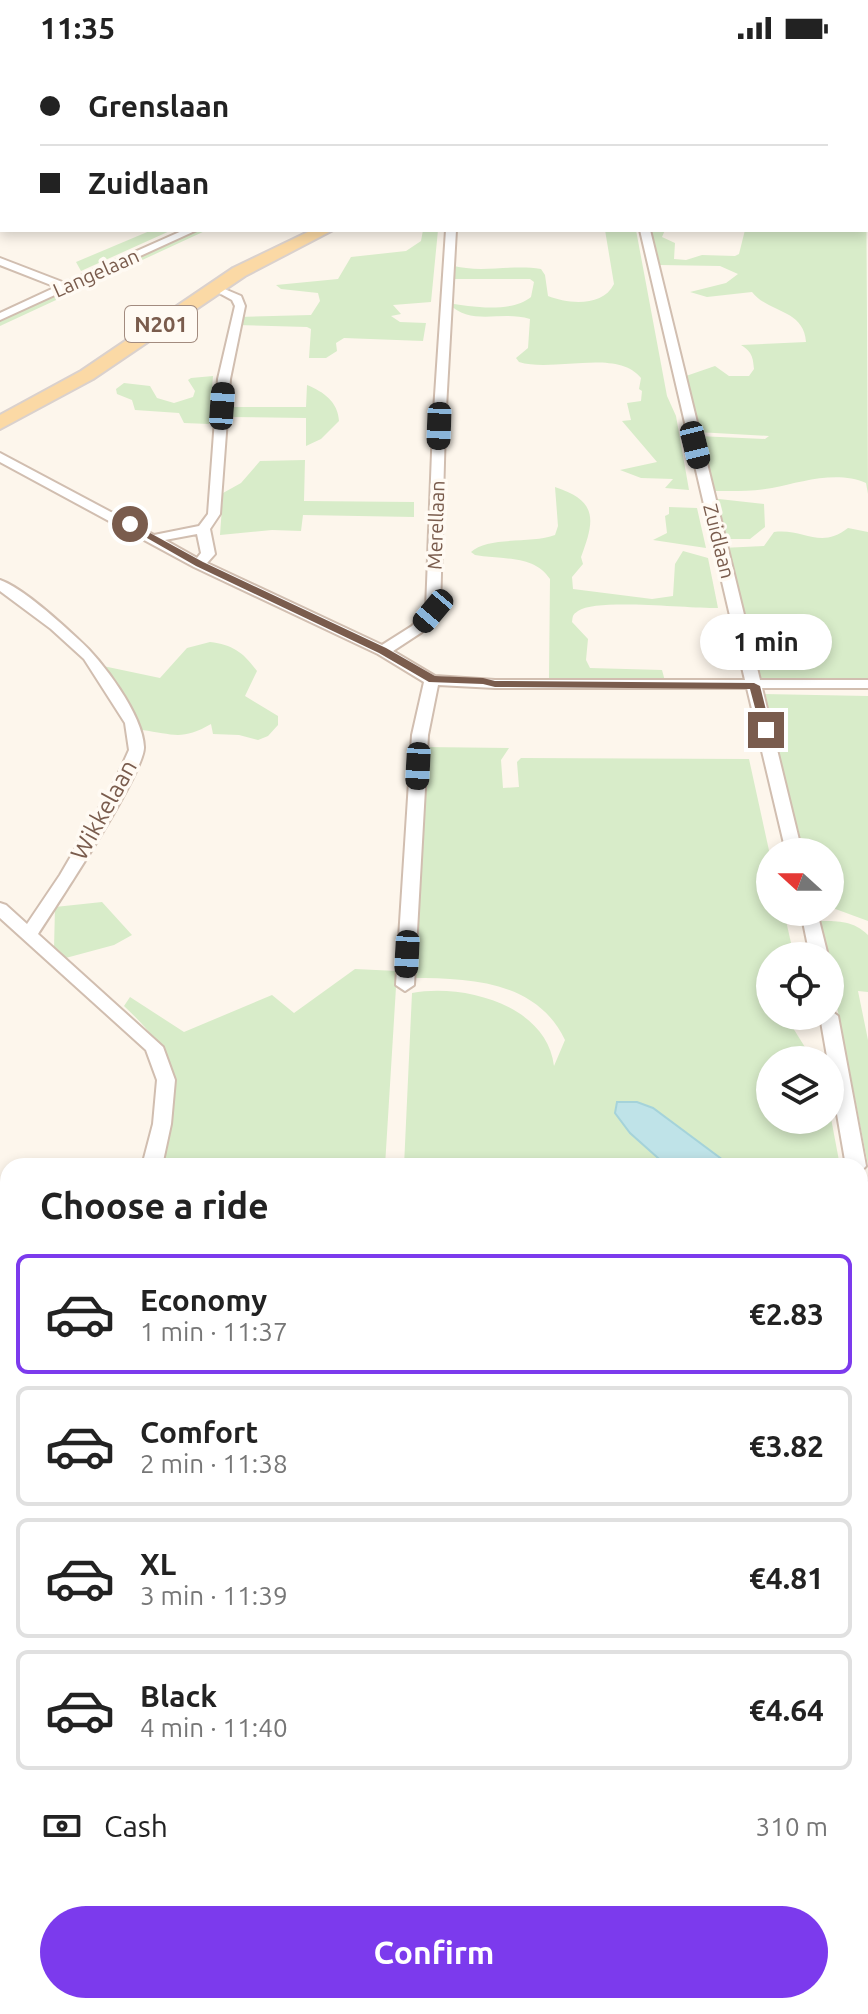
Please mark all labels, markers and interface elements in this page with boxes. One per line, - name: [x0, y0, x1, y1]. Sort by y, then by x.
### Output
- text: 11:35: [40, 11, 115, 45]
- text: Grenslaan: [88, 89, 229, 123]
- text: Zuidlaan: [88, 166, 209, 200]
- street label: Langelaan: [49, 243, 142, 302]
- road number: N201: [125, 306, 197, 342]
- car: [208, 381, 236, 431]
- car: [426, 402, 452, 450]
- car: [678, 419, 712, 471]
- street label: Merellaan: [422, 480, 449, 570]
- street label: Zuidlaan: [699, 501, 740, 581]
- route start: [112, 506, 148, 542]
- car: [408, 585, 458, 637]
- callout: 1 min: [700, 614, 832, 670]
- text: 1 min: [733, 627, 799, 656]
- route end: [748, 712, 784, 748]
- car: [405, 741, 431, 791]
- street label: Wikkelaan: [65, 755, 142, 865]
- north arrow: [756, 838, 844, 926]
- map controls: [756, 838, 844, 1134]
- car: [394, 929, 420, 979]
- button: locate: [756, 942, 844, 1030]
- button: layers: [756, 1046, 844, 1134]
- text: Choose a ride: [40, 1185, 269, 1226]
- icon: car: [44, 1278, 116, 1350]
- text: Economy: [140, 1283, 267, 1317]
- text: €2.83: [749, 1297, 824, 1331]
- text: 1 min · 11:37: [140, 1317, 288, 1346]
- icon: car: [44, 1410, 116, 1482]
- text: Comfort: [140, 1415, 258, 1449]
- text: €3.82: [749, 1429, 824, 1463]
- text: 2 min · 11:38: [140, 1449, 288, 1478]
- icon: car: [44, 1542, 116, 1614]
- text: XL: [140, 1547, 176, 1581]
- text: €4.81: [749, 1561, 824, 1595]
- text: 3 min · 11:39: [140, 1581, 288, 1610]
- icon: car: [44, 1674, 116, 1746]
- text: Black: [140, 1679, 217, 1713]
- text: €4.64: [749, 1693, 824, 1727]
- text: 4 min · 11:40: [140, 1713, 288, 1742]
- icon: cash: [40, 1804, 84, 1848]
- text: Cash: [104, 1809, 168, 1843]
- text: 310 m: [756, 1812, 828, 1841]
- button: Confirm: [40, 1906, 828, 1998]

